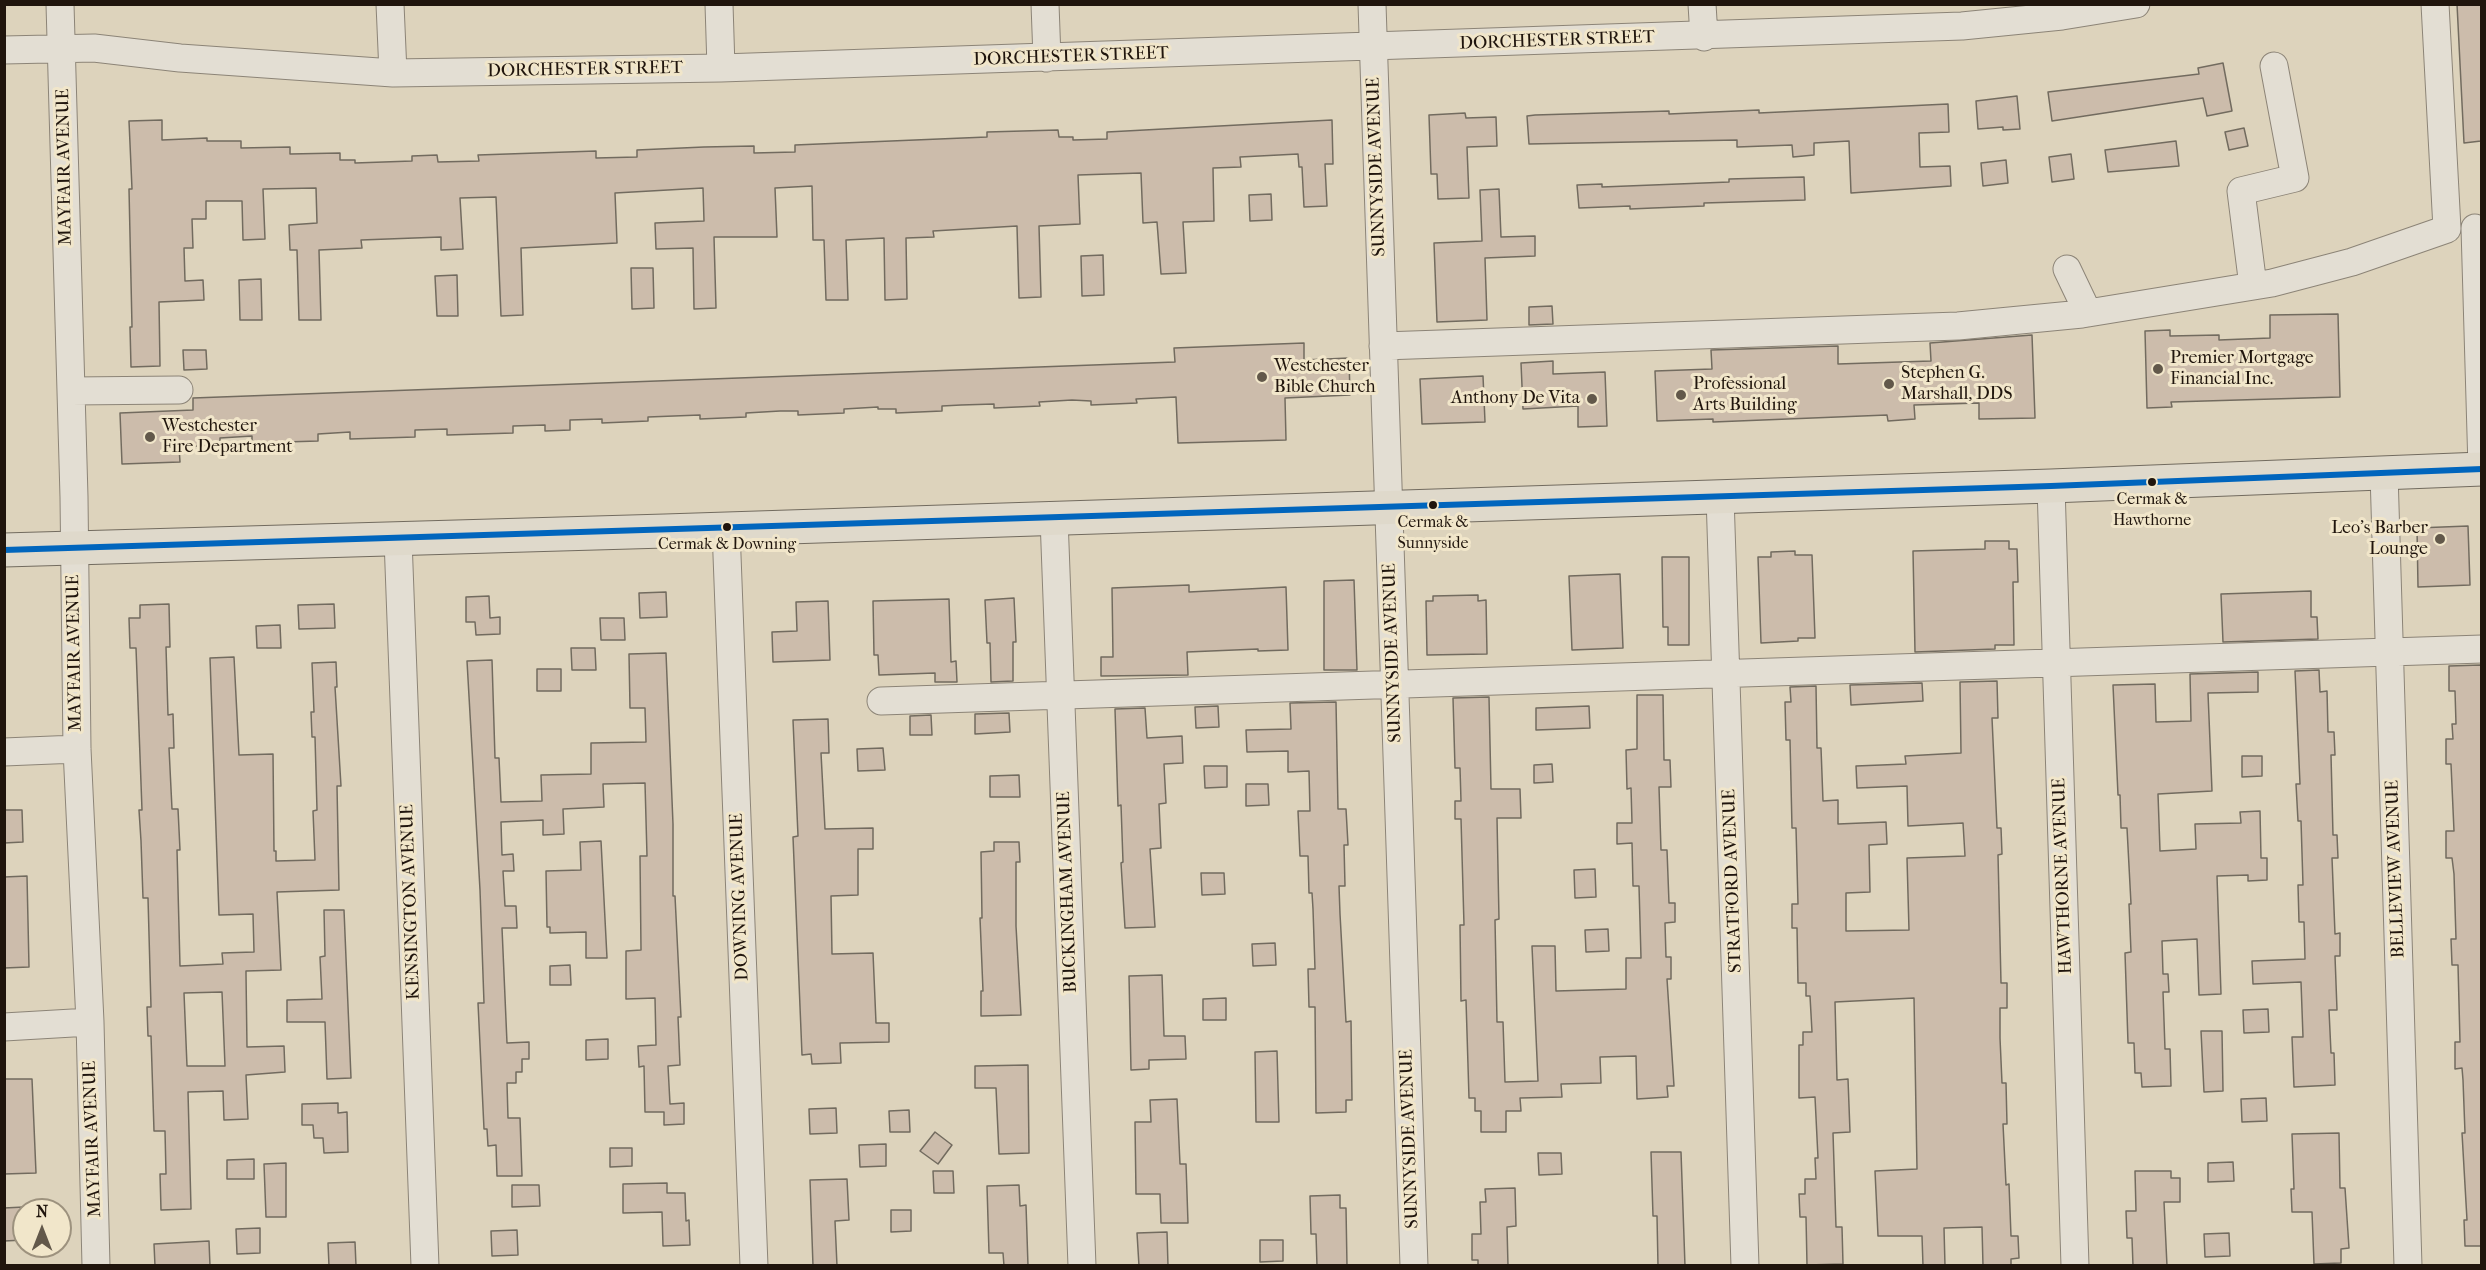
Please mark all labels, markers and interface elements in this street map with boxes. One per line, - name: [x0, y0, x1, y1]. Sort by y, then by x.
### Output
- street label: DORCHESTER STREET: [1459, 27, 1655, 55]
- street label: DORCHESTER STREET: [973, 43, 1169, 71]
- street label: DORCHESTER STREET: [487, 57, 683, 83]
- street label: SUNNYSIDE AVENUE: [1363, 77, 1391, 257]
- street label: MAYFAIR AVENUE: [53, 88, 77, 246]
- place label: Premier Mortgage Financial Inc.: [2170, 348, 2314, 391]
- place label: Westchester Bible Church: [1274, 356, 1376, 398]
- marker: Premier Mortgage Financial Inc.: [2151, 362, 2165, 376]
- place label: Stephen G. Marshall, DDS: [1901, 363, 2013, 406]
- marker: Westchester Bible Church: [1255, 370, 1269, 384]
- place label: Professional Arts Building: [1693, 374, 1797, 416]
- marker: Stephen G. Marshall, DDS: [1882, 377, 1896, 391]
- place label: Anthony De Vita: [1451, 388, 1580, 410]
- marker: Professional Arts Building: [1674, 388, 1688, 402]
- marker: Anthony De Vita: [1585, 392, 1599, 406]
- place label: Westchester Fire Department: [162, 416, 293, 458]
- marker: Westchester Fire Department: [143, 430, 157, 444]
- marker: Cermak & Hawthorne: [2146, 476, 2158, 488]
- place label: Cermak & Hawthorne: [2113, 490, 2191, 528]
- marker: Cermak & Sunnyside: [1427, 499, 1439, 511]
- place label: Cermak & Sunnyside: [1397, 513, 1469, 551]
- place label: Leo's Barber Lounge: [2331, 518, 2428, 560]
- marker: Cermak & Downing: [721, 521, 733, 533]
- marker: Leo's Barber Lounge: [2433, 532, 2447, 546]
- place label: Cermak & Downing: [658, 535, 796, 555]
- street label: SUNNYSIDE AVENUE: [1379, 563, 1407, 743]
- street label: MAYFAIR AVENUE: [63, 574, 87, 732]
- street label: HAWTHORNE AVENUE: [2049, 778, 2077, 974]
- street label: BELLEVIEW AVENUE: [2382, 779, 2410, 959]
- street label: STRATFORD AVENUE: [1719, 789, 1747, 973]
- street label: BUCKINGHAM AVENUE: [1054, 791, 1082, 993]
- street label: KENSINGTON AVENUE: [397, 804, 425, 1000]
- street label: DOWNING AVENUE: [726, 813, 754, 981]
- street label: SUNNYSIDE AVENUE: [1396, 1049, 1424, 1229]
- street label: MAYFAIR AVENUE: [79, 1060, 107, 1218]
- north arrow: [12, 1198, 72, 1258]
- text: N: [36, 1202, 48, 1221]

